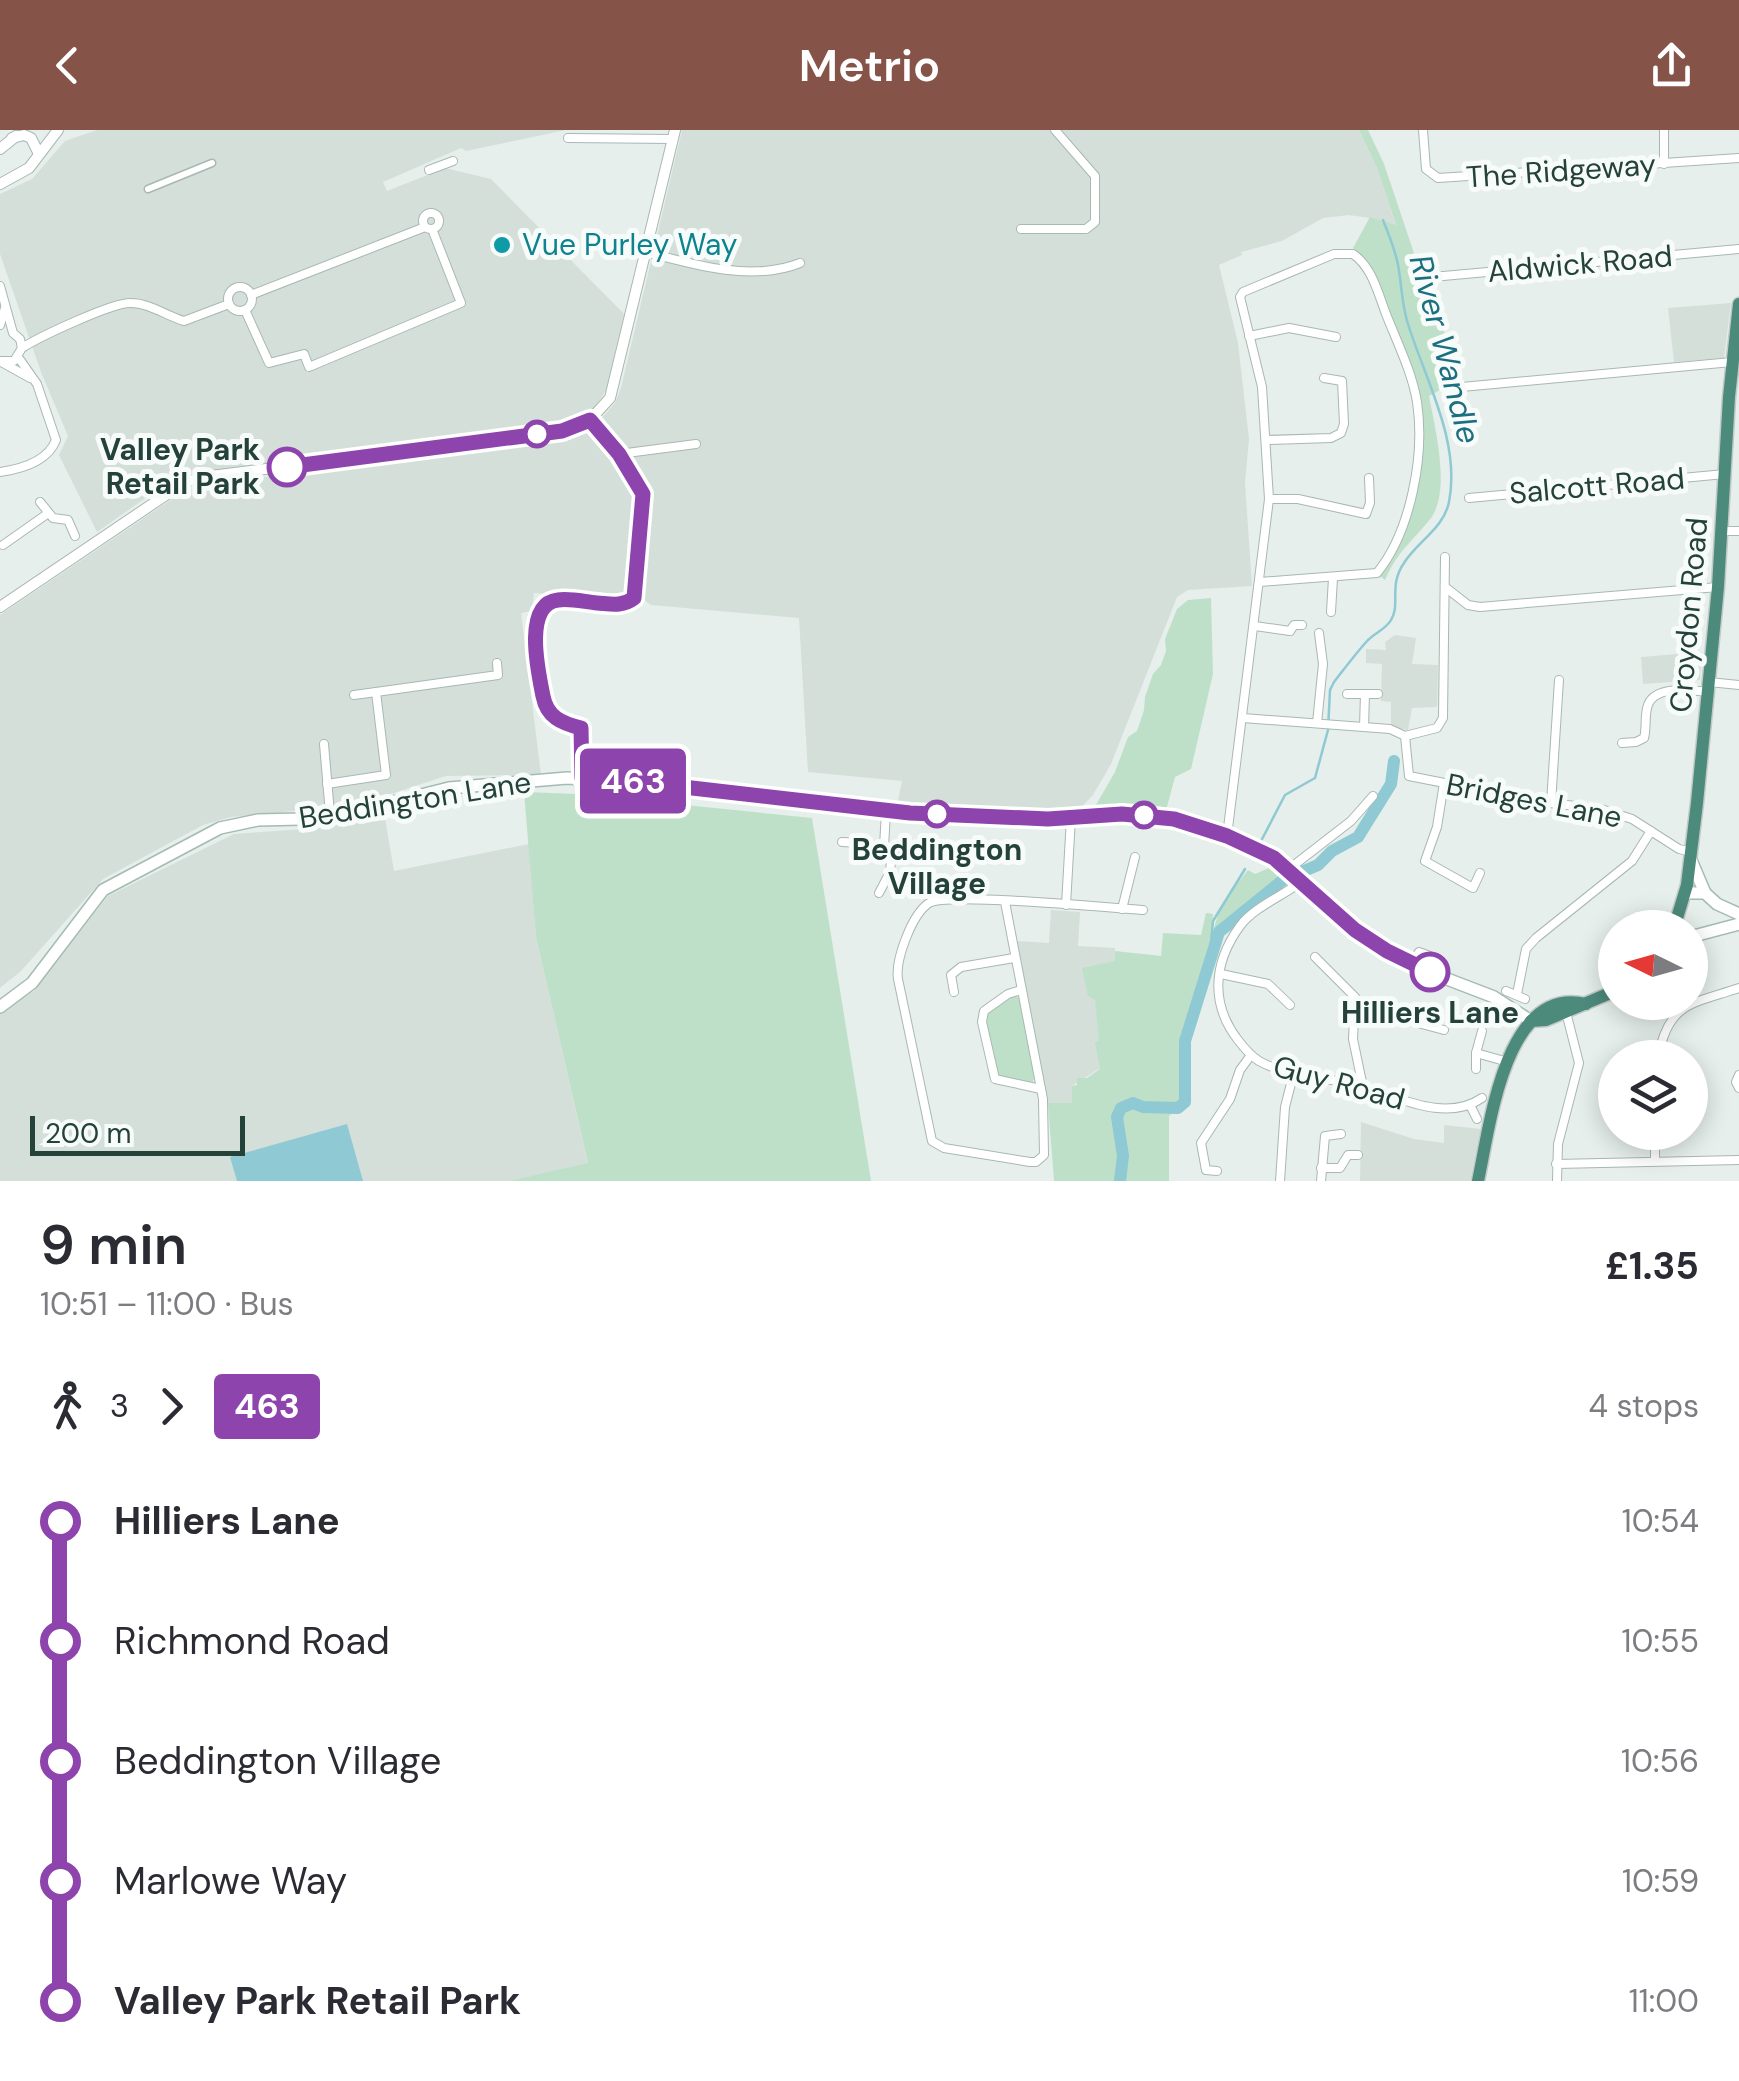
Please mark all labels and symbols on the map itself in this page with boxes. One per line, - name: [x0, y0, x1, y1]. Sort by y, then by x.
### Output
- street label: The Ridgeway: [1465, 144, 1658, 197]
- place label: Vue Purley Way: [522, 225, 738, 264]
- marker: Vue Purley Way: [491, 234, 513, 256]
- street label: Aldwick Road: [1486, 236, 1674, 291]
- water label: River Wandle: [1400, 250, 1490, 448]
- unlabelled marker: [524, 421, 550, 447]
- place label: Valley Park Retail Park: [100, 430, 260, 503]
- marker: Valley Park Retail Park: [268, 448, 306, 486]
- street label: Salcott Road: [1508, 458, 1686, 513]
- street label: Croydon Road: [1661, 516, 1716, 714]
- line badge: 463: [576, 748, 690, 814]
- street label: Beddington Lane: [296, 762, 534, 837]
- street label: Bridges Lane: [1443, 764, 1625, 837]
- marker: Beddington Village: [924, 801, 950, 827]
- unlabelled marker: [1131, 802, 1157, 828]
- place label: Beddington Village: [852, 830, 1022, 903]
- north arrow: [1598, 910, 1708, 1020]
- marker: Hilliers Lane: [1411, 953, 1449, 991]
- place label: Hilliers Lane: [1341, 993, 1519, 1032]
- street label: Guy Road: [1269, 1046, 1409, 1119]
- scale bar: [30, 1111, 245, 1156]

